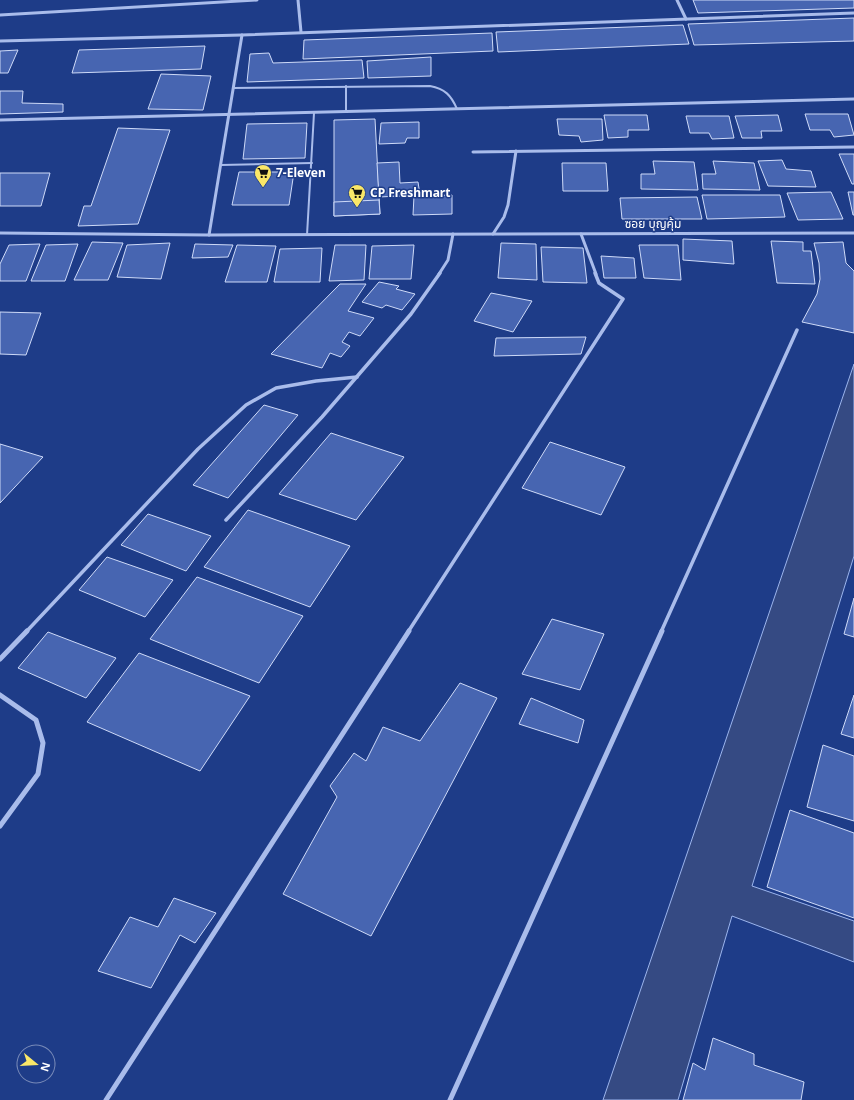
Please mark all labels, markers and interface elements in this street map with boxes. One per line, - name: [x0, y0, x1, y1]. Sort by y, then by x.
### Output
- supermarket icon: 7-Eleven: [253, 163, 273, 188]
- place label: 7-Eleven: [276, 164, 326, 181]
- supermarket icon: CP Freshmart: [347, 183, 367, 208]
- place label: CP Freshmart: [370, 184, 450, 201]
- street label: ซอย บุญคุ้ม: [625, 215, 681, 232]
- north arrow: [16, 1044, 56, 1084]
- text: N: [37, 1061, 55, 1074]

